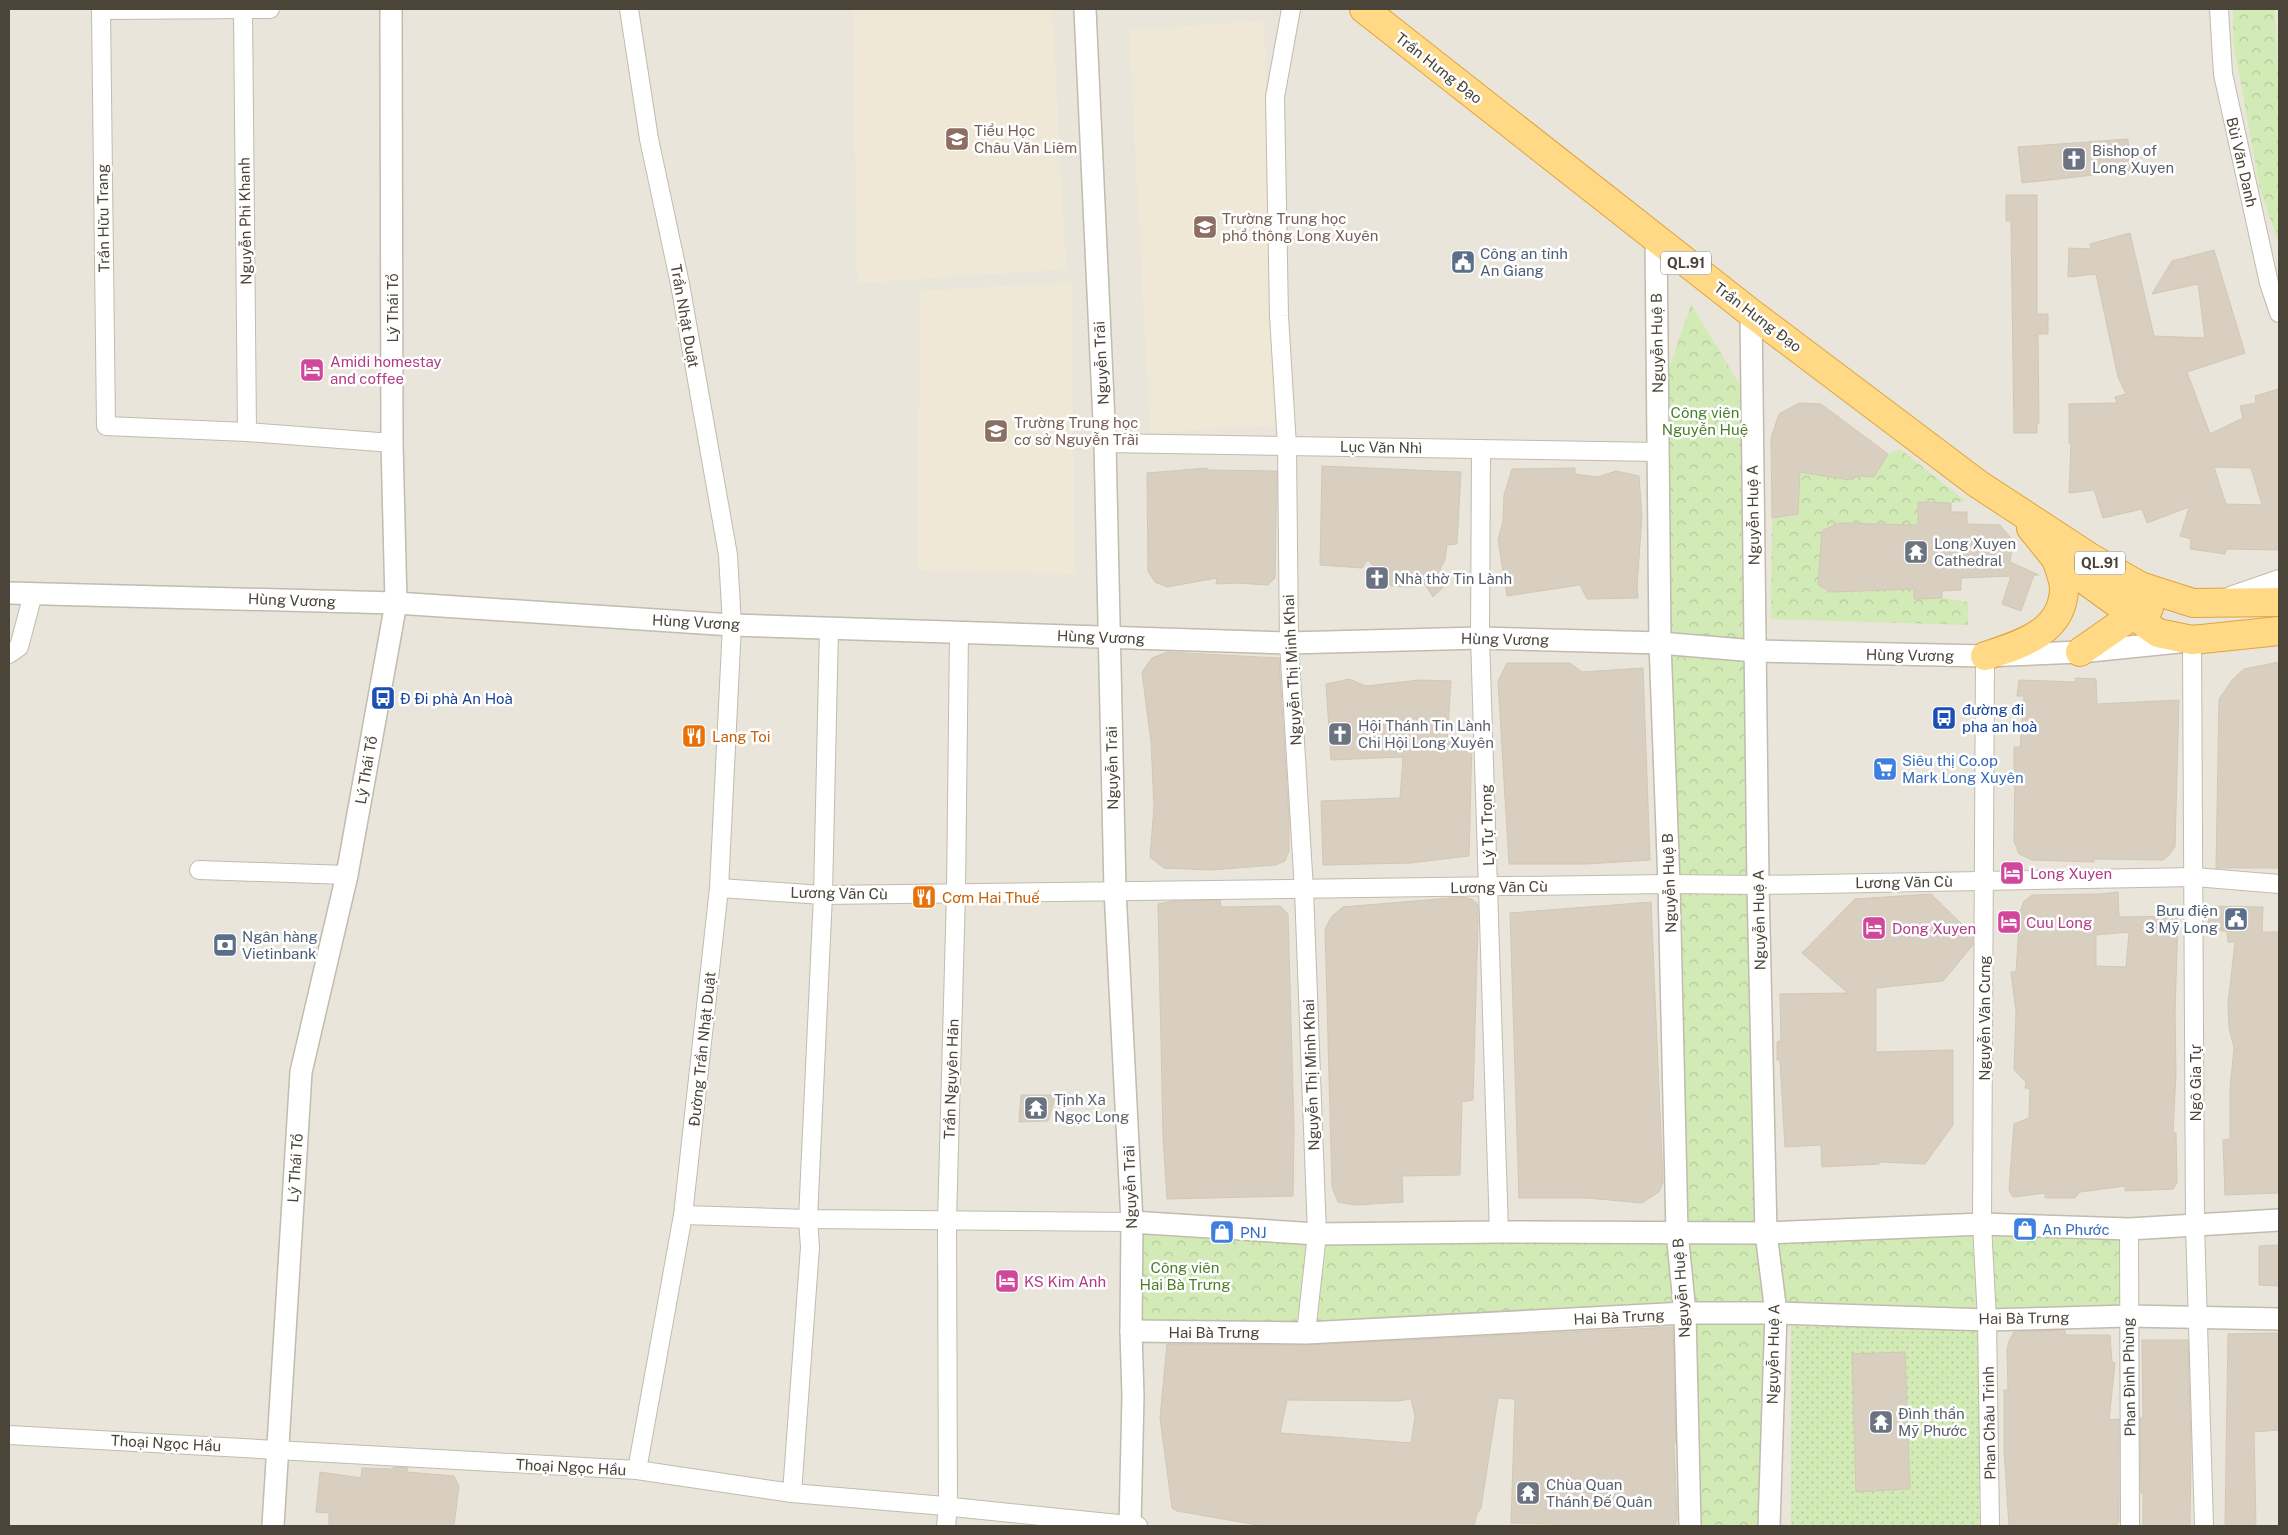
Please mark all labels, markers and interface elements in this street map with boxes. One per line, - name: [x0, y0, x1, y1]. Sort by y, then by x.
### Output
- street label: Trần Hưng Đạo: [1392, 29, 1486, 107]
- street label: Bùi Văn Danh: [2223, 115, 2261, 209]
- place label: Tiểu Học Châu Văn Liêm: [974, 122, 1077, 156]
- school or university icon: Tiểu Học Châu Văn Liêm: [944, 126, 970, 152]
- place label: Bishop of Long Xuyen: [2092, 142, 2174, 176]
- church icon: Bishop of Long Xuyen: [2061, 146, 2087, 172]
- street label: Nguyễn Phi Khanh: [235, 157, 255, 285]
- street label: Trần Hữu Trang: [94, 164, 112, 272]
- place label: Trường Trung học phổ thông Long Xuyên: [1222, 210, 1378, 244]
- school or university icon: Trường Trung học phổ thông Long Xuyên: [1192, 214, 1218, 240]
- place label: Công an tỉnh An Giang: [1480, 245, 1568, 279]
- public building icon: Công an tỉnh An Giang: [1450, 249, 1476, 275]
- road number: QL.91: [1661, 252, 1711, 274]
- street label: Trần Nhật Duật: [668, 263, 703, 369]
- street label: Lý Thái Tổ: [384, 273, 401, 343]
- street label: Trần Hưng Đạo: [1711, 279, 1805, 355]
- street label: Nguyễn Huệ B: [1648, 293, 1666, 393]
- street label: Nguyễn Trãi: [1090, 321, 1112, 405]
- place label: Amidi homestay and coffee: [330, 353, 442, 387]
- hotel icon: Amidi homestay and coffee: [299, 357, 325, 383]
- park label: Công viên Nguyễn Huệ: [1662, 404, 1748, 438]
- place label: Trường Trung học cơ sở Nguyễn Trãi: [1014, 414, 1139, 448]
- school or university icon: Trường Trung học cơ sở Nguyễn Trãi: [983, 418, 1009, 444]
- street label: Lục Văn Nhì: [1340, 438, 1422, 456]
- street label: Nguyễn Huệ A: [1744, 464, 1762, 565]
- place label: Long Xuyen Cathedral: [1934, 535, 2016, 569]
- temple icon: Long Xuyen Cathedral: [1903, 539, 1929, 565]
- road number: QL.91: [2075, 552, 2125, 574]
- church icon: Nhà thờ Tin Lành: [1364, 565, 1390, 591]
- place label: Nhà thờ Tin Lành: [1394, 570, 1512, 587]
- street label: Hùng Vương: [248, 590, 336, 610]
- street label: Nguyễn Thị Minh Khai: [1280, 594, 1304, 746]
- street label: Hùng Vương: [652, 611, 740, 633]
- street label: Hùng Vương: [1057, 627, 1145, 647]
- street label: Hùng Vương: [1461, 630, 1549, 648]
- street label: Hùng Vương: [1866, 646, 1954, 664]
- bus stop icon: Đ Đi phà An Hoà: [370, 685, 396, 711]
- place label: Đ Đi phà An Hoà: [400, 690, 513, 707]
- place label: đường đi pha an hoà: [1962, 701, 2037, 735]
- bus stop icon: đường đi pha an hoà: [1931, 705, 1957, 731]
- place label: Hội Thánh Tin Lành Chi Hội Long Xuyên: [1358, 717, 1494, 751]
- church icon: Hội Thánh Tin Lành Chi Hội Long Xuyên: [1327, 721, 1353, 747]
- restaurant icon: Lang Toi: [681, 723, 707, 749]
- street label: Nguyễn Trãi: [1103, 726, 1121, 810]
- place label: Lang Toi: [712, 728, 770, 745]
- street label: Lý Thái Tổ: [352, 734, 380, 806]
- place label: Siêu thị Co.op Mark Long Xuyên: [1902, 752, 2024, 786]
- supermarket icon: Siêu thị Co.op Mark Long Xuyên: [1872, 756, 1898, 782]
- street label: Lý Tự Trọng: [1477, 784, 1497, 866]
- street label: Nguyễn Huệ B: [1659, 833, 1679, 933]
- hotel icon: Long Xuyen: [1999, 860, 2025, 886]
- place label: Long Xuyen: [2030, 865, 2112, 882]
- street label: Nguyễn Huệ A: [1750, 869, 1768, 970]
- street label: Lương Vãn Cù: [1855, 873, 1953, 891]
- street label: Lương Vãn Cù: [1450, 878, 1548, 896]
- street label: Lương Vãn Cù: [790, 884, 888, 902]
- restaurant icon: Cơm Hai Thuế: [911, 884, 937, 910]
- place label: Cơm Hai Thuế: [942, 889, 1040, 906]
- place label: Bưu điện 3 Mỹ Long: [2145, 902, 2218, 936]
- public building icon: Bưu điện 3 Mỹ Long: [2223, 906, 2249, 932]
- hotel icon: Cuu Long: [1996, 909, 2022, 935]
- place label: Cuu Long: [2026, 914, 2092, 931]
- hotel icon: Dong Xuyen: [1861, 915, 1887, 941]
- place label: Dong Xuyen: [1892, 920, 1976, 937]
- place label: Ngân hàng Vietinbank: [242, 928, 318, 962]
- bank icon: Ngân hàng Vietinbank: [212, 932, 238, 958]
- street label: Nguyễn Văn Cưng: [1976, 955, 1993, 1081]
- street label: Đường Trần Nhật Duật: [685, 971, 719, 1127]
- street label: Nguyễn Thị Minh Khai: [1300, 999, 1322, 1151]
- street label: Trần Nguyên Hãn: [940, 1018, 962, 1140]
- street label: Ngô Gia Tự: [2187, 1044, 2204, 1121]
- place label: Tịnh Xa Ngọc Long: [1054, 1091, 1129, 1125]
- temple icon: Tịnh Xa Ngọc Long: [1023, 1095, 1049, 1121]
- street label: Lý Thái Tổ: [284, 1133, 306, 1203]
- street label: Nguyễn Trãi: [1120, 1145, 1140, 1229]
- shop icon: An Phước: [2012, 1216, 2038, 1242]
- shop icon: PNJ: [1209, 1219, 1235, 1245]
- place label: An Phước: [2042, 1221, 2110, 1238]
- place label: PNJ: [1240, 1224, 1267, 1241]
- street label: Nguyễn Huệ B: [1669, 1238, 1693, 1338]
- park label: Công viên Hai Bà Trưng: [1139, 1259, 1231, 1293]
- hotel icon: KS Kim Anh: [994, 1268, 1020, 1294]
- place label: KS Kim Anh: [1024, 1273, 1106, 1290]
- street label: Nguyễn Huệ A: [1764, 1303, 1782, 1404]
- street label: Hai Bà Trưng: [1573, 1306, 1665, 1328]
- street label: Hai Bà Trưng: [1978, 1309, 2070, 1327]
- street label: Phan Đình Phùng: [2119, 1317, 2139, 1437]
- street label: Hai Bà Trưng: [1168, 1324, 1260, 1341]
- street label: Phan Châu Trinh: [1980, 1366, 1998, 1480]
- place label: Đình thần Mỹ Phước: [1898, 1405, 1968, 1439]
- temple icon: Đình thần Mỹ Phước: [1868, 1409, 1894, 1435]
- street label: Thoại Ngọc Hầu: [110, 1432, 222, 1454]
- street label: Thoại Ngọc Hầu: [515, 1456, 627, 1478]
- place label: Chùa Quan Thánh Đế Quân: [1546, 1476, 1652, 1510]
- temple icon: Chùa Quan Thánh Đế Quân: [1515, 1480, 1541, 1506]

